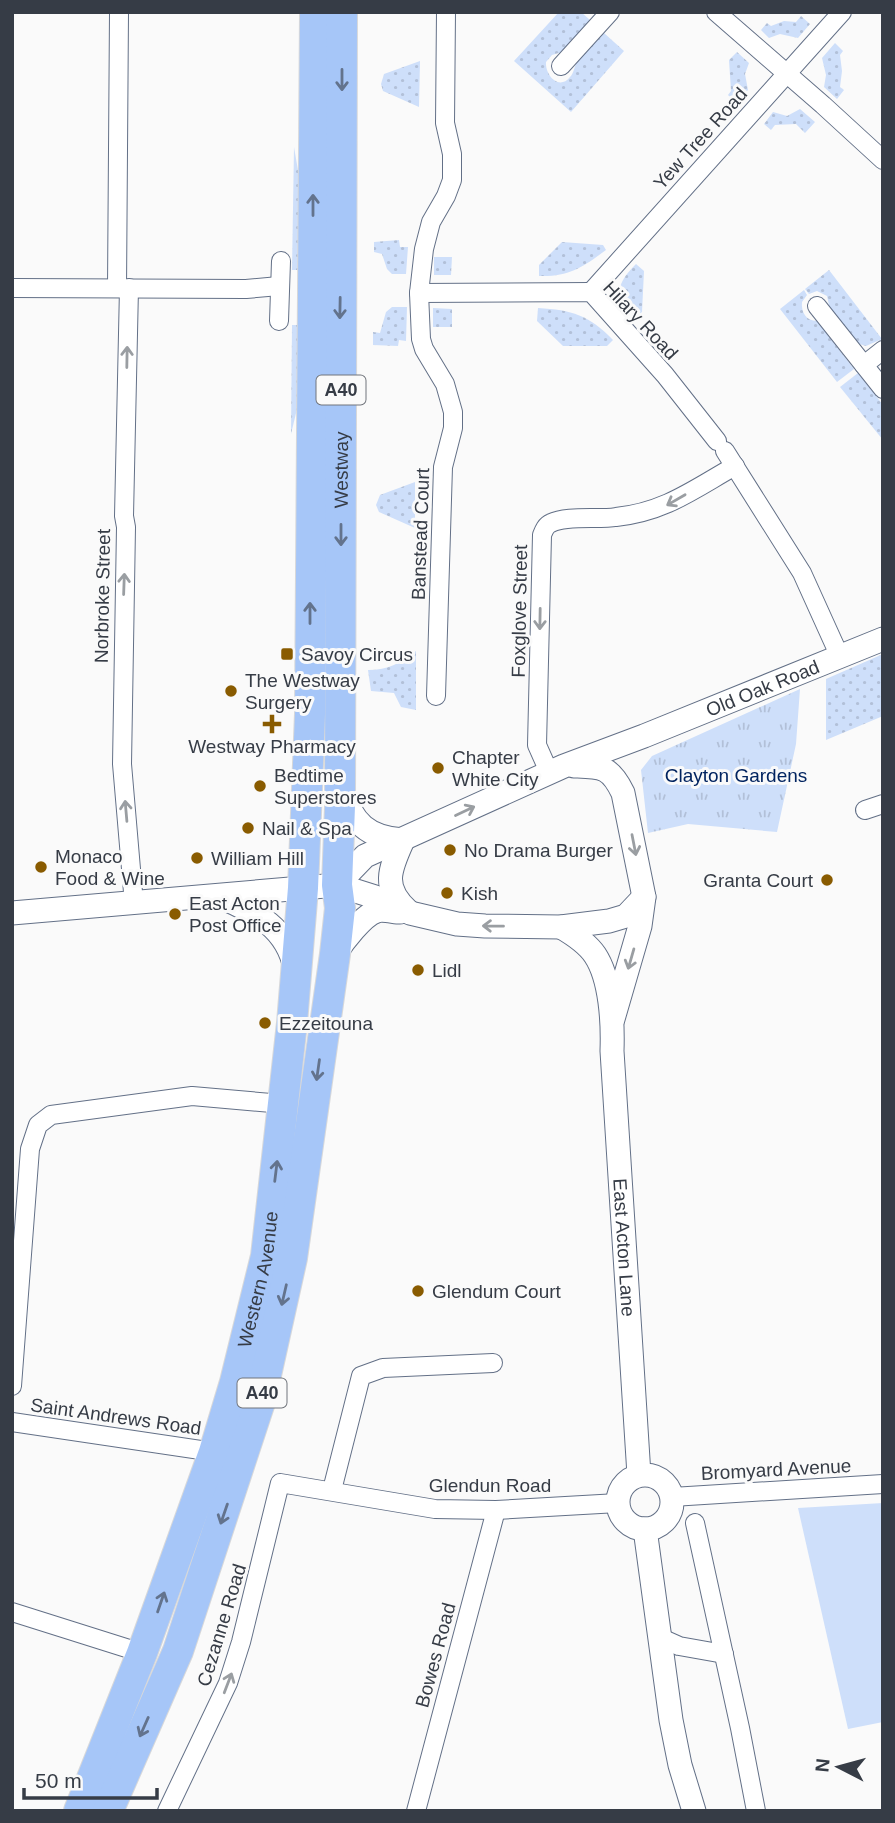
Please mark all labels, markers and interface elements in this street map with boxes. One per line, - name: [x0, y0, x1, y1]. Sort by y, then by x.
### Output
- one-way arrow: [335, 69, 349, 92]
- street label: Yew Tree Road: [649, 83, 751, 193]
- one-way arrow: [306, 194, 320, 217]
- street label: Hilary Road: [599, 277, 682, 364]
- one-way arrow: [334, 296, 347, 319]
- one-way arrow: [120, 346, 134, 369]
- road number: A40: [316, 376, 366, 404]
- street label: Westway: [331, 431, 352, 508]
- street label: Banstead Court: [408, 467, 433, 600]
- one-way arrow: [666, 493, 686, 507]
- one-way arrow: [334, 524, 348, 547]
- street label: Norbroke Street: [91, 528, 114, 663]
- street label: Foxglove Street: [508, 544, 531, 678]
- one-way arrow: [118, 573, 131, 596]
- one-way arrow: [303, 602, 317, 625]
- one-way arrow: [533, 607, 547, 630]
- place label: Savoy Circus: [301, 644, 413, 665]
- marker: Savoy Circus: [279, 646, 295, 662]
- street label: Old Oak Road: [703, 656, 822, 721]
- place label: The Westway Surgery: [245, 670, 360, 713]
- marker: The Westway Surgery: [223, 683, 239, 699]
- marker: Westway Pharmacy: [264, 716, 280, 732]
- place label: Westway Pharmacy: [188, 736, 356, 757]
- place label: Chapter White City: [452, 747, 539, 790]
- marker: Chapter White City: [430, 760, 446, 776]
- place label: Bedtime Superstores: [274, 765, 376, 808]
- park label: Clayton Gardens: [665, 765, 807, 786]
- marker: Bedtime Superstores: [252, 778, 268, 794]
- one-way arrow: [119, 801, 132, 823]
- one-way arrow: [454, 804, 476, 817]
- place label: Nail & Spa: [262, 818, 352, 839]
- marker: Nail & Spa: [240, 820, 256, 836]
- one-way arrow: [627, 833, 641, 856]
- place label: No Drama Burger: [464, 840, 614, 861]
- marker: No Drama Burger: [442, 842, 458, 858]
- place label: Monaco Food & Wine: [55, 846, 165, 889]
- place label: William Hill: [211, 848, 304, 869]
- marker: William Hill: [189, 850, 205, 866]
- marker: Monaco Food & Wine: [33, 859, 49, 875]
- place label: Granta Court: [703, 870, 814, 891]
- marker: Granta Court: [819, 872, 835, 888]
- place label: Kish: [461, 883, 498, 904]
- marker: Kish: [439, 885, 455, 901]
- place label: East Acton Post Office: [189, 893, 282, 936]
- marker: East Acton Post Office: [167, 906, 183, 922]
- one-way arrow: [482, 919, 505, 933]
- one-way arrow: [624, 947, 637, 970]
- place label: Lidl: [432, 960, 462, 981]
- marker: Lidl: [410, 962, 426, 978]
- place label: Ezzeitouna: [279, 1013, 373, 1034]
- marker: Ezzeitouna: [257, 1015, 273, 1031]
- one-way arrow: [311, 1058, 324, 1081]
- one-way arrow: [269, 1160, 282, 1183]
- street label: East Acton Lane: [609, 1178, 639, 1317]
- street label: Western Avenue: [234, 1210, 282, 1350]
- place label: Glendum Court: [432, 1281, 562, 1302]
- one-way arrow: [276, 1283, 290, 1306]
- marker: Glendum Court: [410, 1283, 426, 1299]
- road number: A40: [238, 1378, 286, 1408]
- street label: Saint Andrews Road: [29, 1394, 203, 1439]
- street label: Bromyard Avenue: [700, 1455, 852, 1484]
- street label: Glendun Road: [429, 1475, 551, 1496]
- one-way arrow: [217, 1503, 230, 1525]
- street label: Cezanne Road: [193, 1561, 250, 1689]
- one-way arrow: [155, 1592, 168, 1614]
- street label: Bowes Road: [411, 1600, 460, 1710]
- one-way arrow: [222, 1672, 235, 1694]
- one-way arrow: [137, 1716, 150, 1737]
- north arrow: [804, 1732, 874, 1802]
- scale bar: [24, 1756, 158, 1800]
- text: N: [811, 1757, 834, 1773]
- text: 50 m: [35, 1769, 82, 1792]

